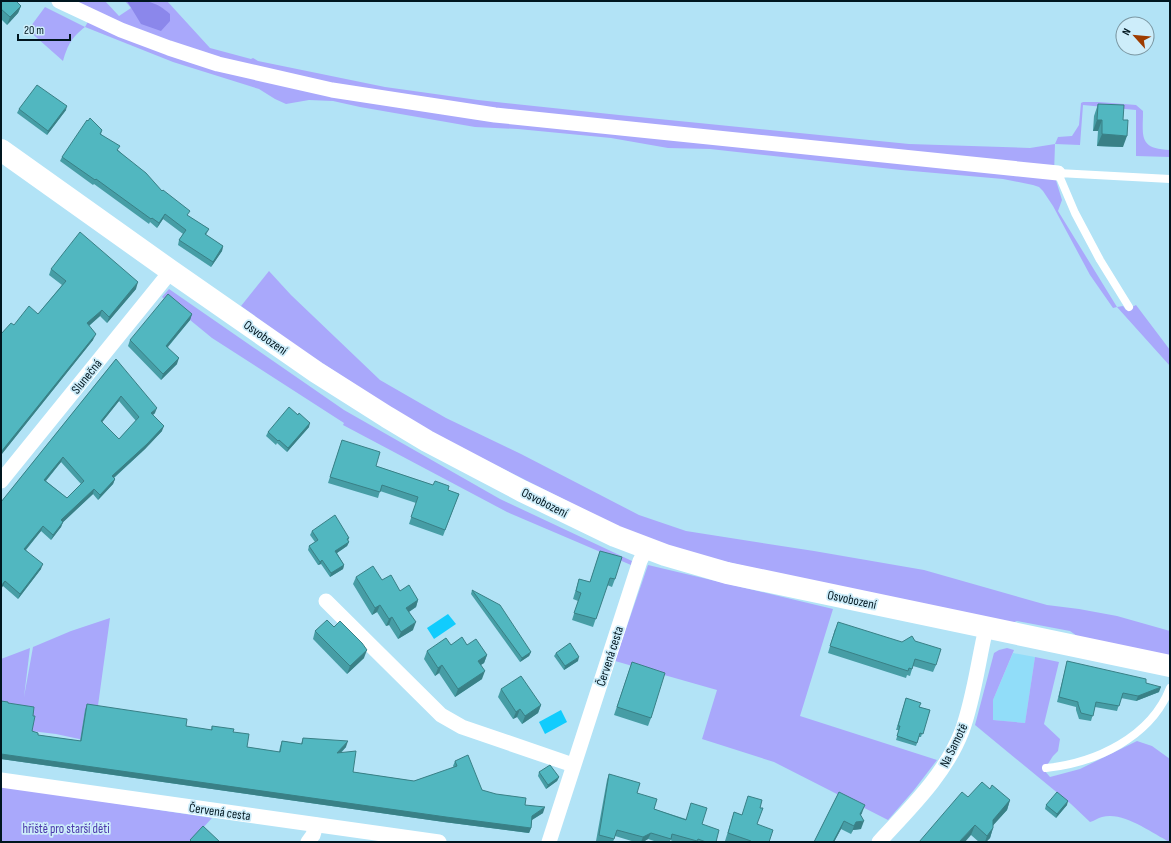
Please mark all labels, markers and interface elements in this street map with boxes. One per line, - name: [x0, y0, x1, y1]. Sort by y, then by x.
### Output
- scale bar: [18, 16, 70, 42]
- north arrow: [1115, 16, 1155, 56]
- text: 20 m: [24, 23, 44, 38]
- text: N: [1119, 26, 1134, 37]
- street label: Osvobození: [240, 317, 291, 359]
- street label: Slunečná: [68, 356, 106, 397]
- street label: Osvobození: [519, 484, 571, 522]
- street label: Osvobození: [826, 587, 878, 613]
- street label: Červená cesta: [592, 624, 627, 688]
- street label: Na Samotě: [936, 721, 971, 770]
- street label: Červená cesta: [188, 799, 252, 824]
- park label: hřiště pro starší děti: [22, 821, 110, 837]

